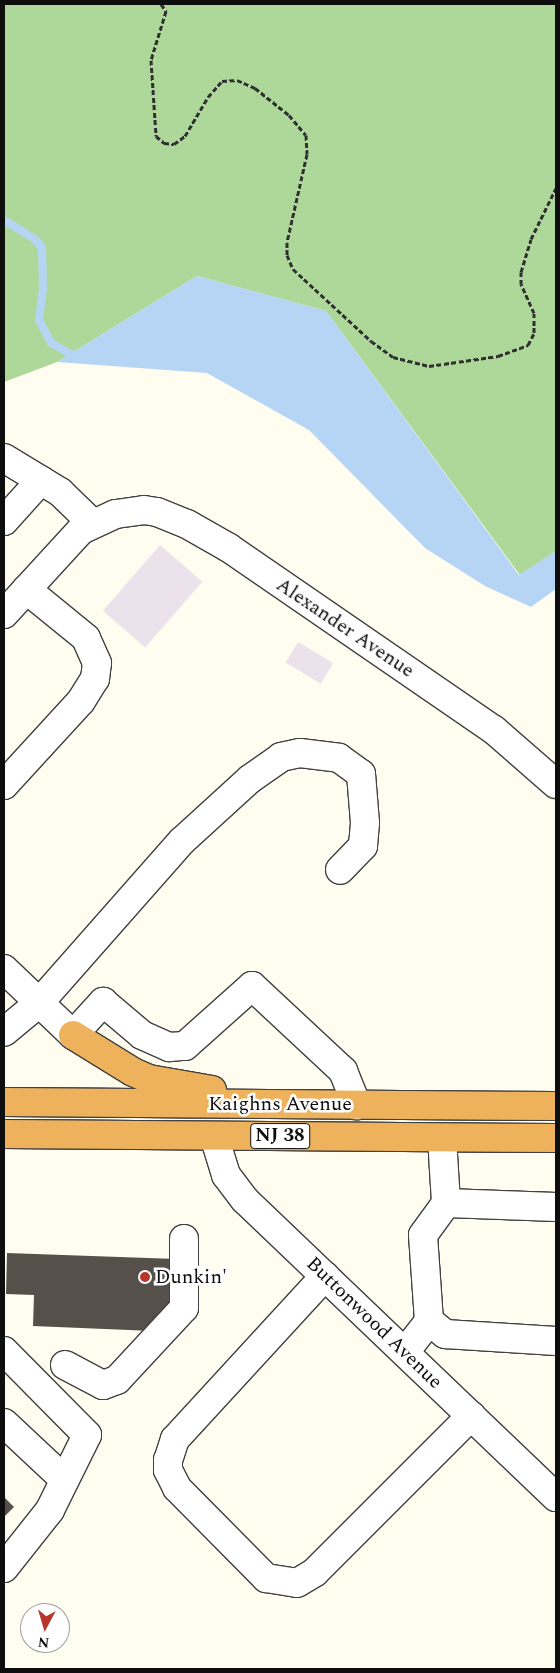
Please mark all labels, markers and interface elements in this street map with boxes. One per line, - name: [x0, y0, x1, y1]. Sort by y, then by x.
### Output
- street label: Alexander Avenue: [271, 573, 419, 683]
- street label: Kaighns Avenue: [208, 1092, 352, 1116]
- road number: NJ 38: [250, 1120, 310, 1152]
- street label: Buttonwood Avenue: [301, 1252, 447, 1394]
- place label: Dunkin': [155, 1265, 227, 1289]
- marker: Dunkin': [139, 1271, 151, 1283]
- north arrow: [20, 1603, 70, 1653]
- text: N: [37, 1631, 50, 1653]

